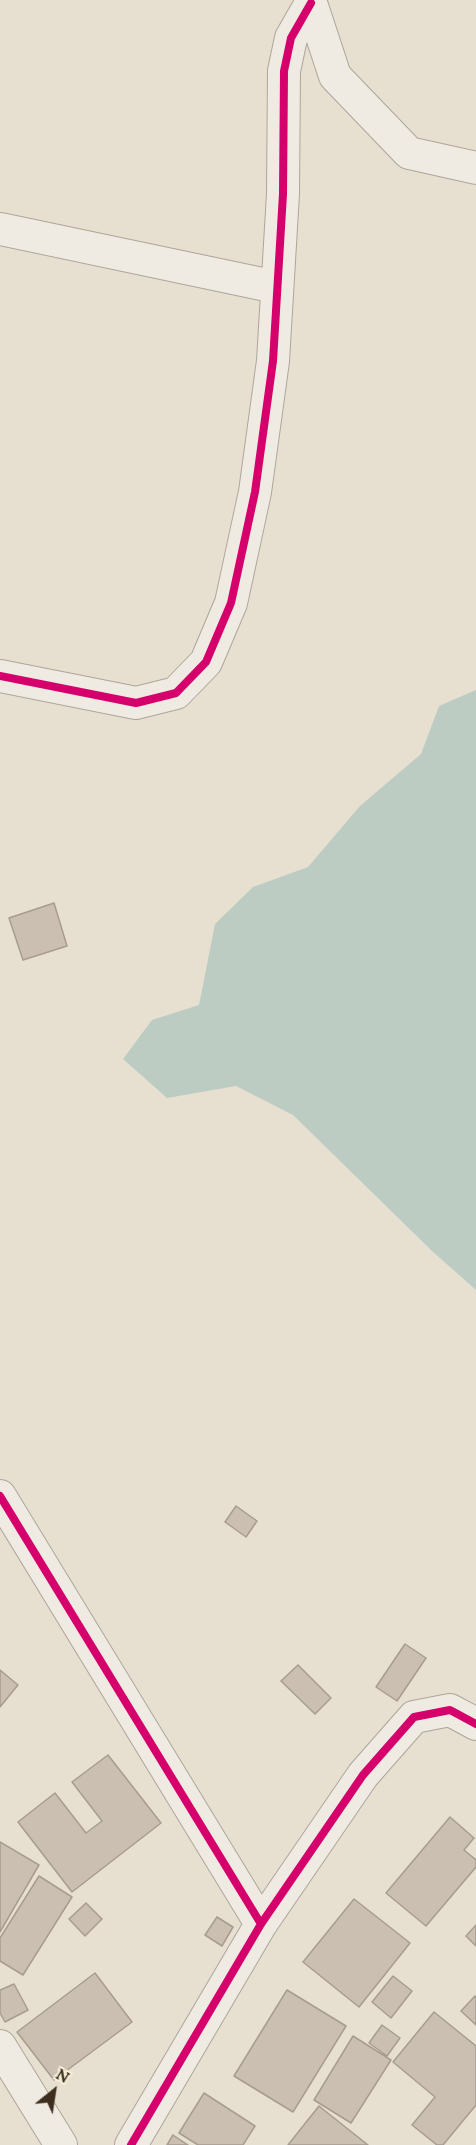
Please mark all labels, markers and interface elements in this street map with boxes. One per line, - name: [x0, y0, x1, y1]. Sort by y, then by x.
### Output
- north arrow: [24, 2061, 84, 2121]
- text: N: [53, 2064, 73, 2087]

